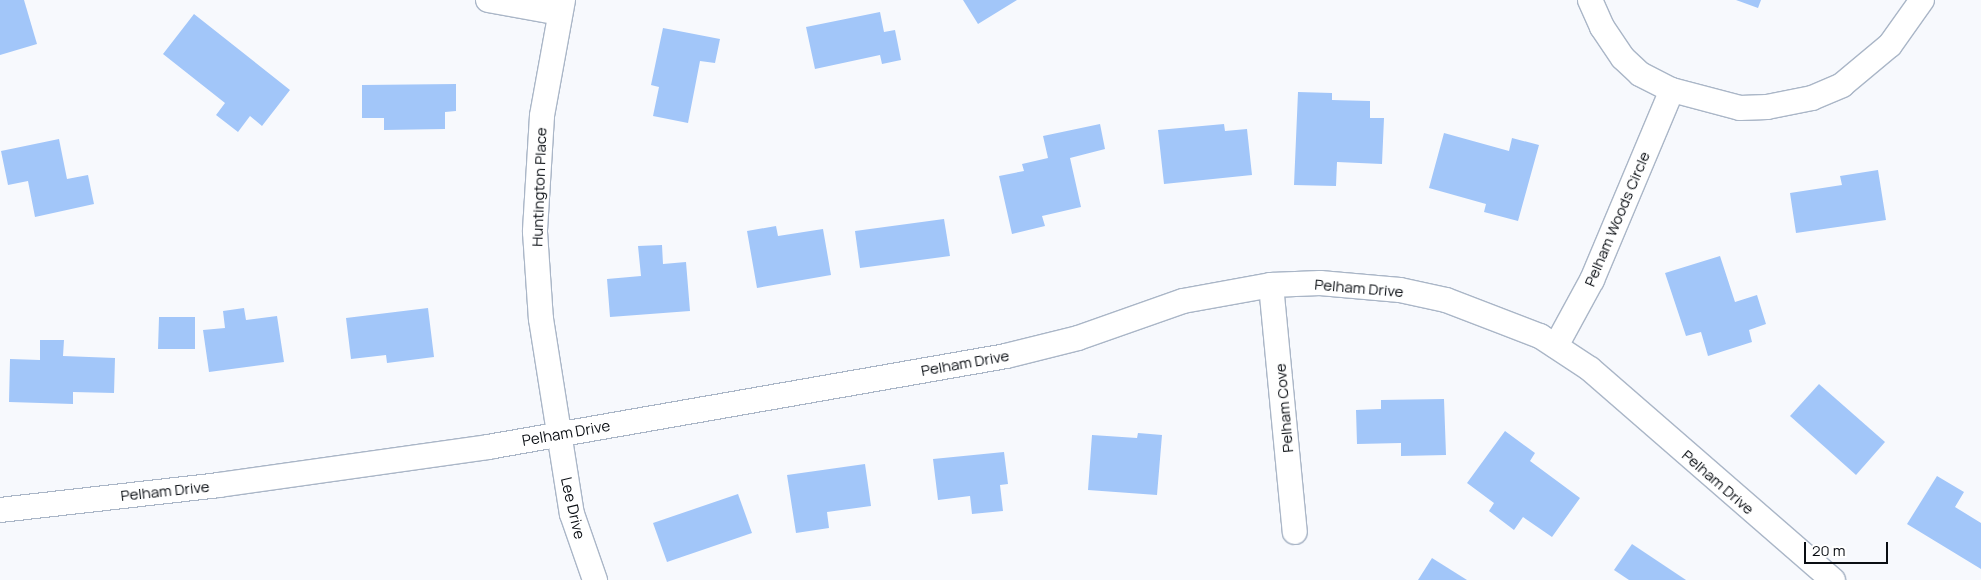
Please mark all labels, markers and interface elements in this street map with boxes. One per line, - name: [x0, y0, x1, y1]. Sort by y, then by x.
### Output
- street label: Huntington Place: [528, 127, 550, 247]
- street label: Pelham Woods Circle: [1580, 149, 1654, 289]
- street label: Pelham Drive: [1314, 275, 1404, 301]
- street label: Pelham Drive: [919, 346, 1011, 380]
- street label: Pelham Cove: [1271, 363, 1297, 453]
- street label: Pelham Drive: [520, 416, 612, 450]
- street label: Pelham Drive: [1678, 446, 1758, 518]
- street label: Lee Drive: [557, 475, 589, 541]
- street label: Pelham Drive: [120, 477, 210, 505]
- scale bar: [1806, 532, 1890, 564]
- text: 20 m: [1812, 540, 1845, 561]

